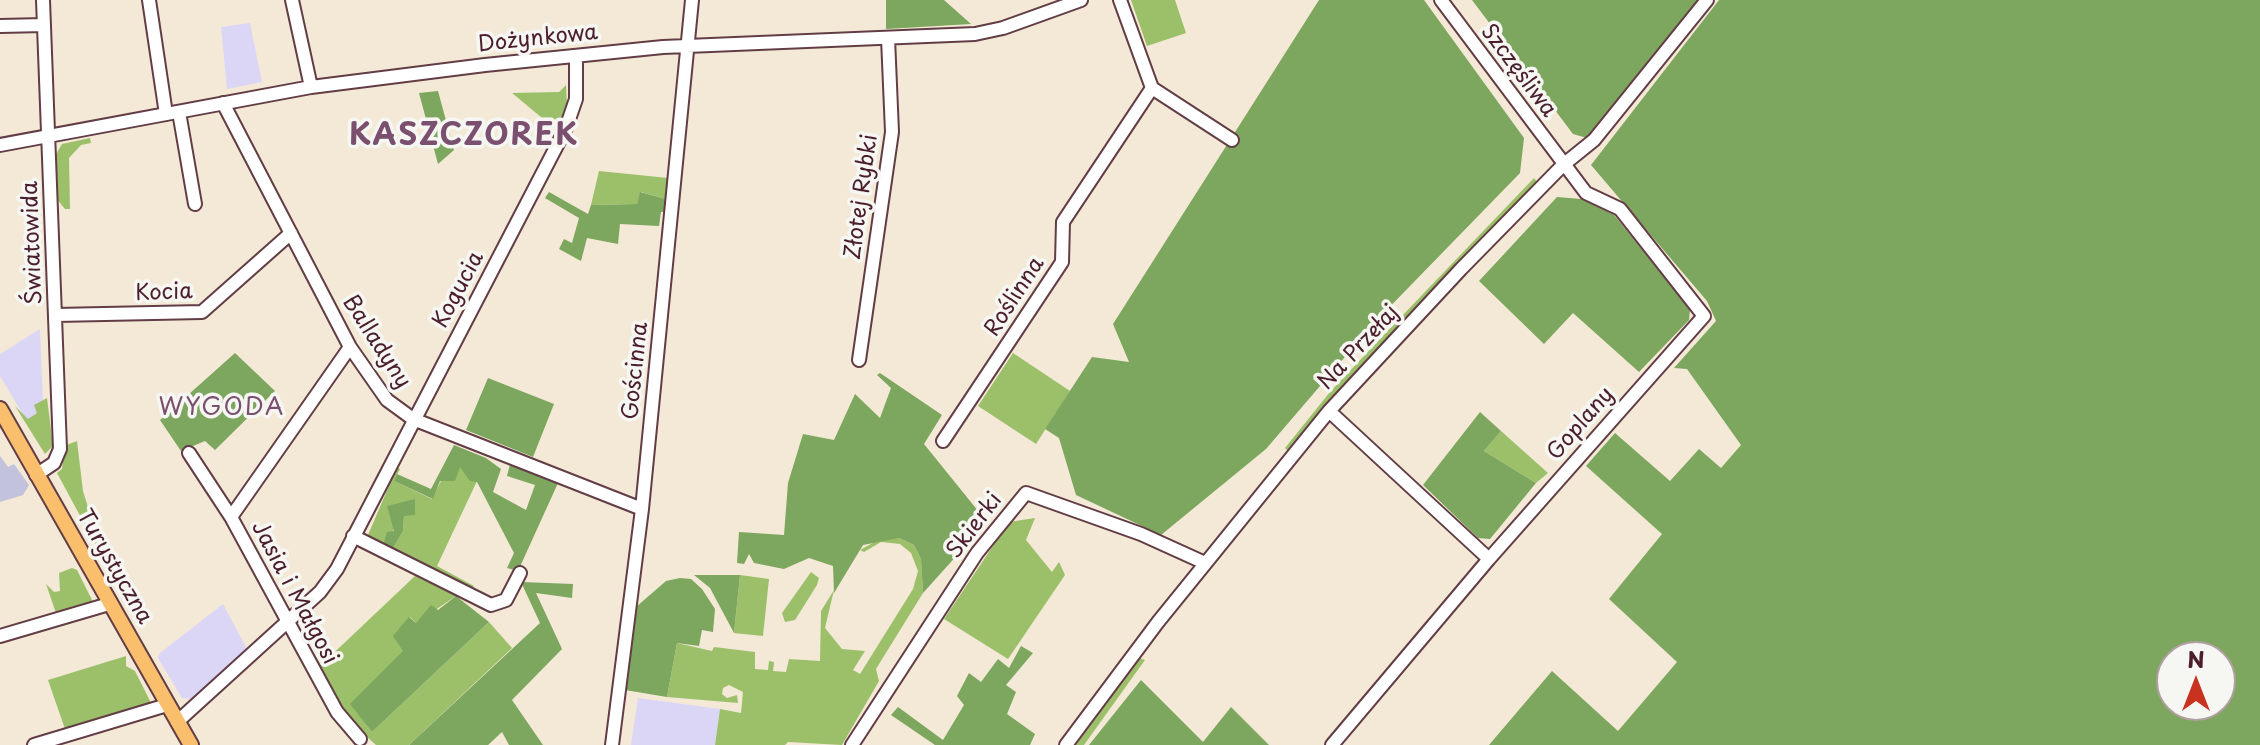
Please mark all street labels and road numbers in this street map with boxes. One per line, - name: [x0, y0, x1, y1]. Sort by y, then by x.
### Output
- street label: Szczęśliwa: [1474, 19, 1562, 123]
- street label: Dożynkowa: [477, 20, 599, 58]
- street label: Złotej Rybki: [840, 133, 884, 261]
- street label: Światowida: [18, 181, 48, 305]
- street label: Kogucia: [428, 247, 490, 333]
- street label: Roślinna: [980, 252, 1050, 342]
- street label: Kocia: [135, 279, 193, 307]
- street label: Balladyny: [336, 291, 416, 393]
- street label: Na Przełaj: [1313, 300, 1405, 396]
- street label: Gościnna: [618, 321, 654, 421]
- street label: Goplany: [1542, 382, 1620, 466]
- street label: Skierki: [942, 488, 1008, 564]
- street label: Turystyczna: [71, 505, 157, 629]
- street label: Jasia i Małgosi: [245, 517, 343, 669]

